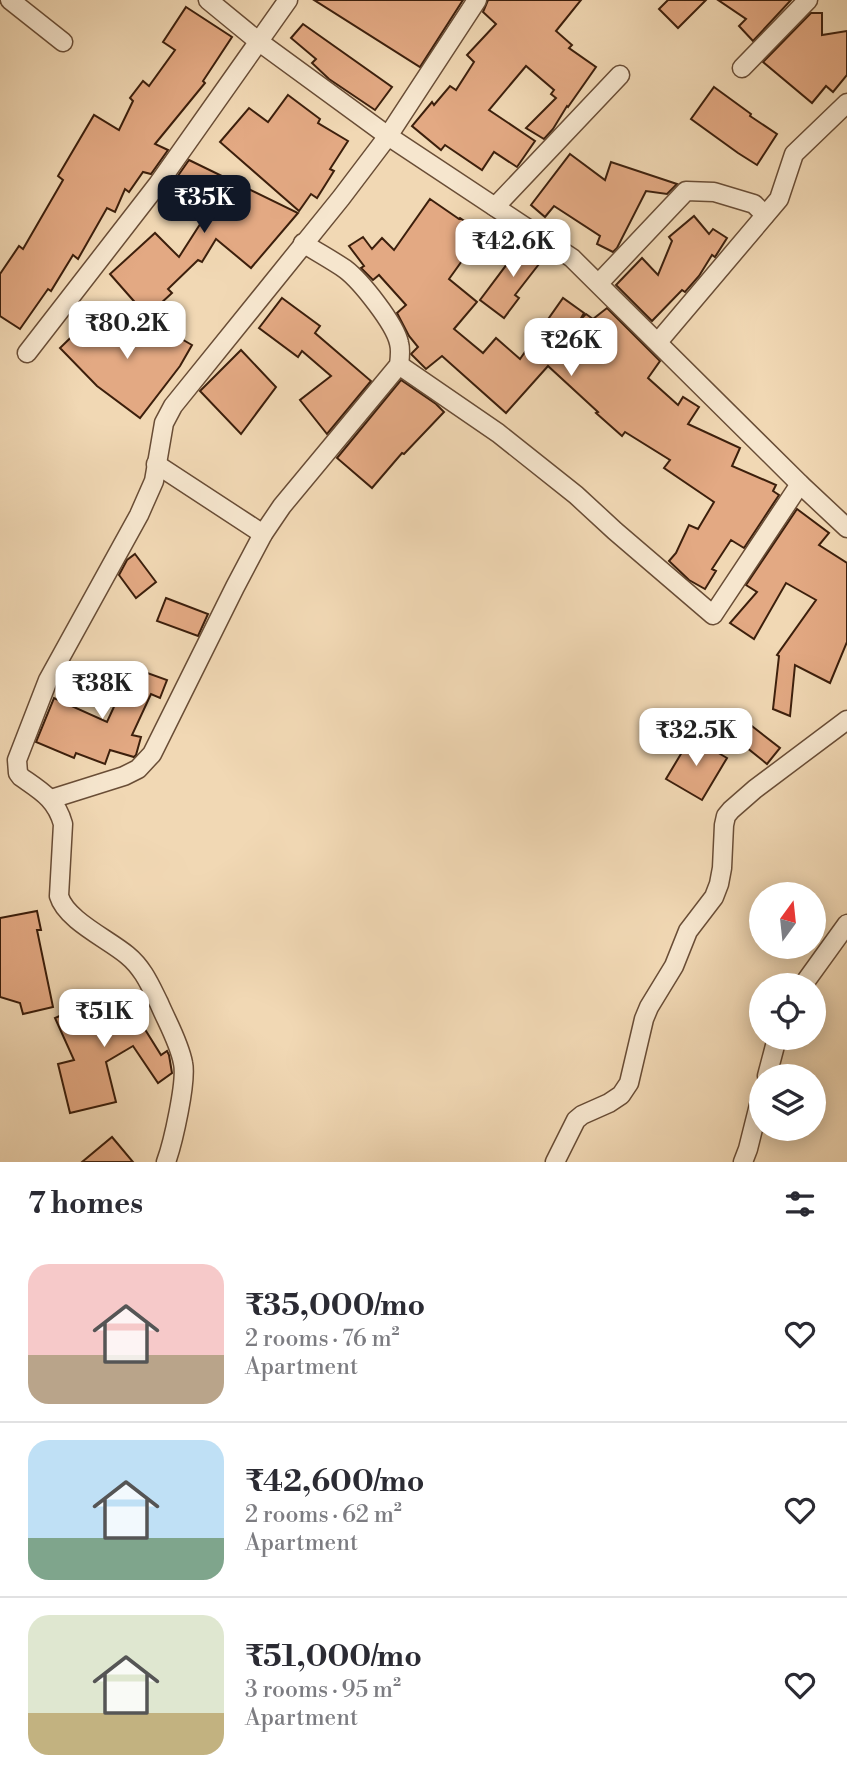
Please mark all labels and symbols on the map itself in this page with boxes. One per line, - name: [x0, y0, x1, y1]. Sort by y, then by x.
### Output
- pin: ₹35K: [163, 176, 245, 235]
- pin: ₹42.6K: [456, 219, 570, 279]
- pin: ₹80.2K: [70, 302, 184, 361]
- pin: ₹26K: [530, 318, 612, 378]
- pin: ₹38K: [61, 662, 143, 721]
- pin: ₹32.5K: [639, 708, 753, 768]
- north arrow: [749, 882, 826, 959]
- pin: ₹51K: [63, 990, 145, 1049]

